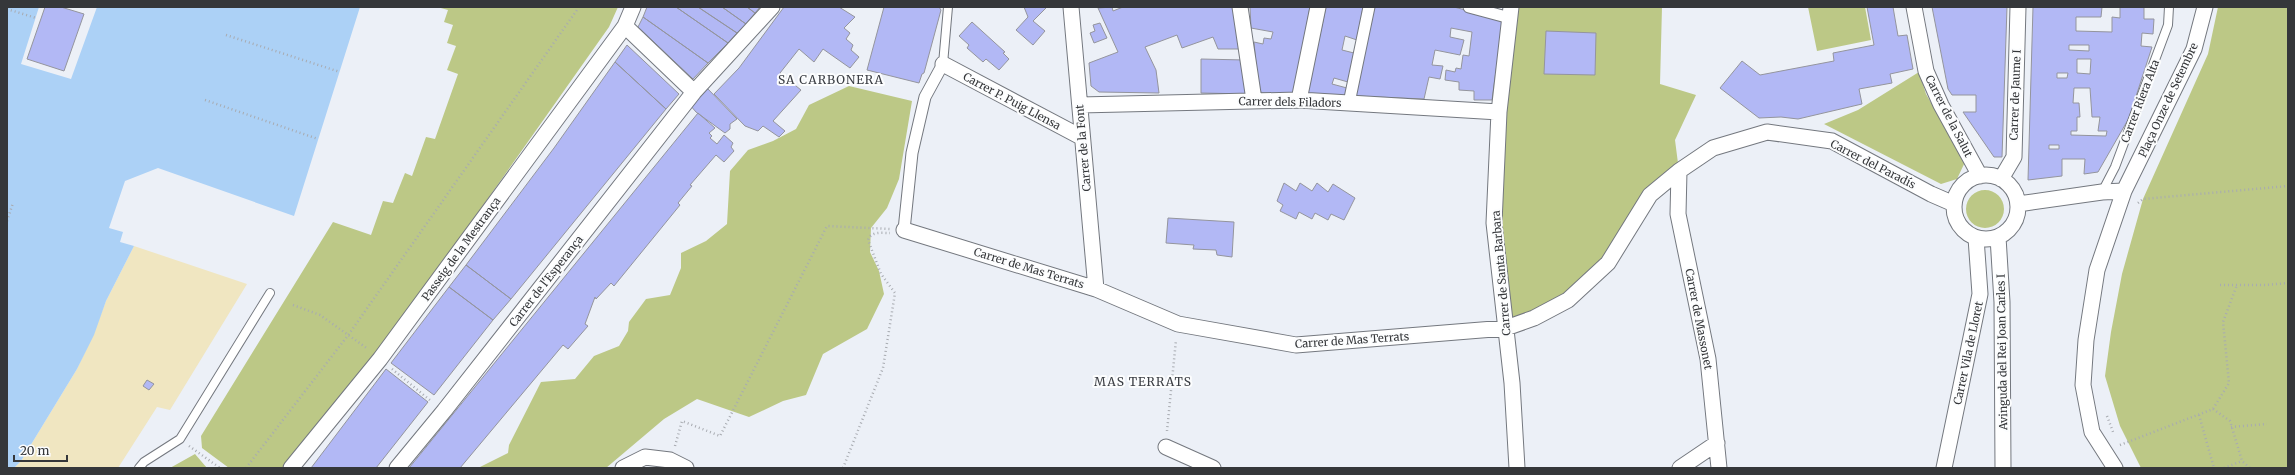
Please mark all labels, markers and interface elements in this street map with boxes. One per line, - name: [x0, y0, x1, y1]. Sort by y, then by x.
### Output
- street label: Plaça Onze de Setembre: [2135, 40, 2201, 160]
- street label: Carrer de Jaume I: [2006, 49, 2024, 141]
- street label: Carrer Riera Alta: [2118, 57, 2162, 145]
- street label: Carrer P. Puig Llensa: [961, 69, 1063, 133]
- district label: SA CARBONERA: [778, 72, 884, 87]
- street label: Carrer de la Salut: [1922, 73, 1976, 160]
- street label: Carrer dels Filadors: [1239, 94, 1341, 110]
- street label: Carrer de la Font: [1072, 103, 1094, 192]
- street label: Carrer del Paradís: [1828, 136, 1918, 192]
- street label: Passeig de la Mestrança: [419, 194, 503, 304]
- street label: Carrer de Santa Barbara: [1489, 210, 1513, 336]
- street label: Carrer de l'Esperança: [506, 232, 586, 329]
- street label: Carrer de Mas Terrats: [972, 245, 1086, 291]
- street label: Carrer de Massonet: [1682, 267, 1716, 371]
- street label: Avinguda del Rei Joan Carles I: [1994, 274, 2010, 431]
- street label: Carrer Vila de Lloret: [1950, 299, 1986, 406]
- street label: Carrer de Mas Terrats: [1294, 329, 1410, 351]
- district label: MAS TERRATS: [1094, 374, 1192, 389]
- scale bar: [14, 437, 67, 463]
- text: 20 m: [20, 443, 49, 458]

